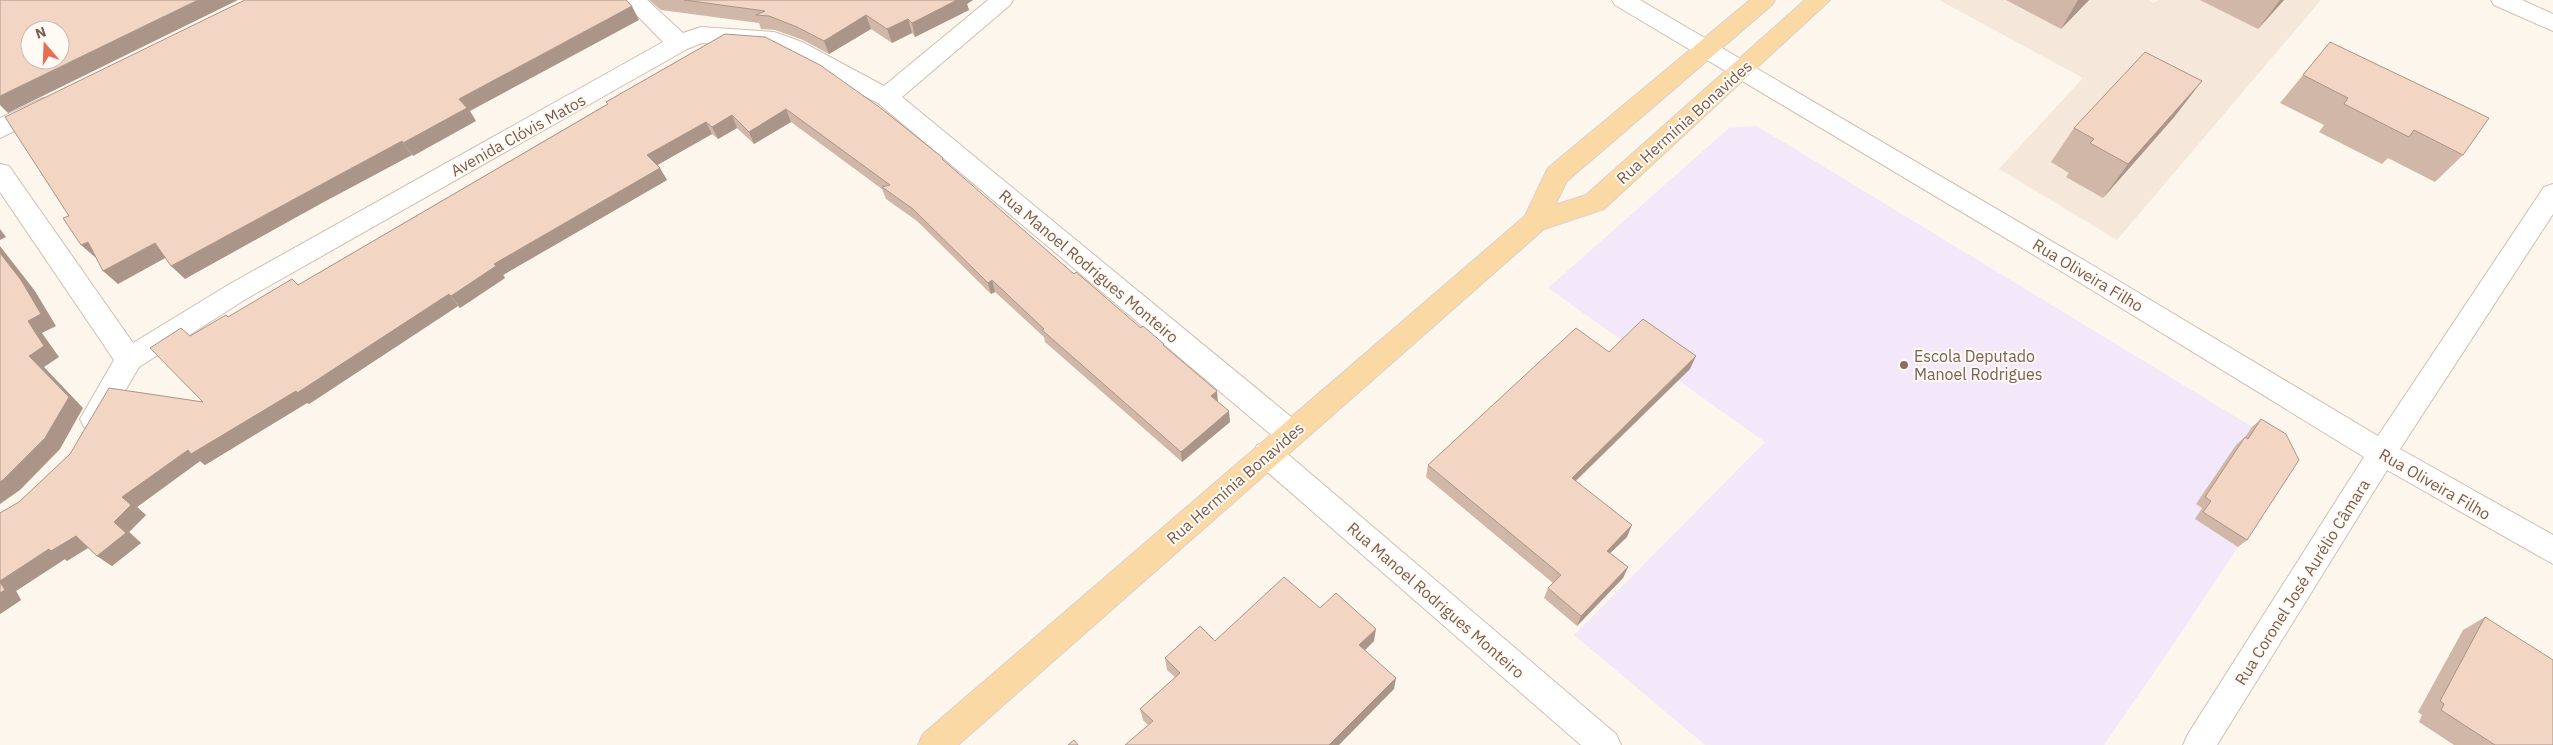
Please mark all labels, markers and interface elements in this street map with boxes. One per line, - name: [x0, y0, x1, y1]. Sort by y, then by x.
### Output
- north arrow: [20, 20, 70, 70]
- text: N: [33, 23, 48, 43]
- street label: Rua Hermínia Bonavides: [1612, 56, 1756, 188]
- street label: Avenida Clóvis Matos: [447, 90, 589, 180]
- street label: Rua Manoel Rodrigues Monteiro: [995, 185, 1183, 347]
- street label: Rua Oliveira Filho: [2029, 234, 2147, 316]
- place label: Escola Deputado Manoel Rodrigues: [1914, 346, 2043, 384]
- marker: Escola Deputado Manoel Rodrigues: [1898, 359, 1910, 371]
- street label: Rua Hermínia Bonavides: [1162, 418, 1308, 548]
- street label: Rua Oliveira Filho: [2376, 444, 2494, 524]
- street label: Rua Coronel José Aurélio Câmara: [2230, 475, 2374, 689]
- street label: Rua Manoel Rodrigues Monteiro: [1343, 518, 1529, 682]

